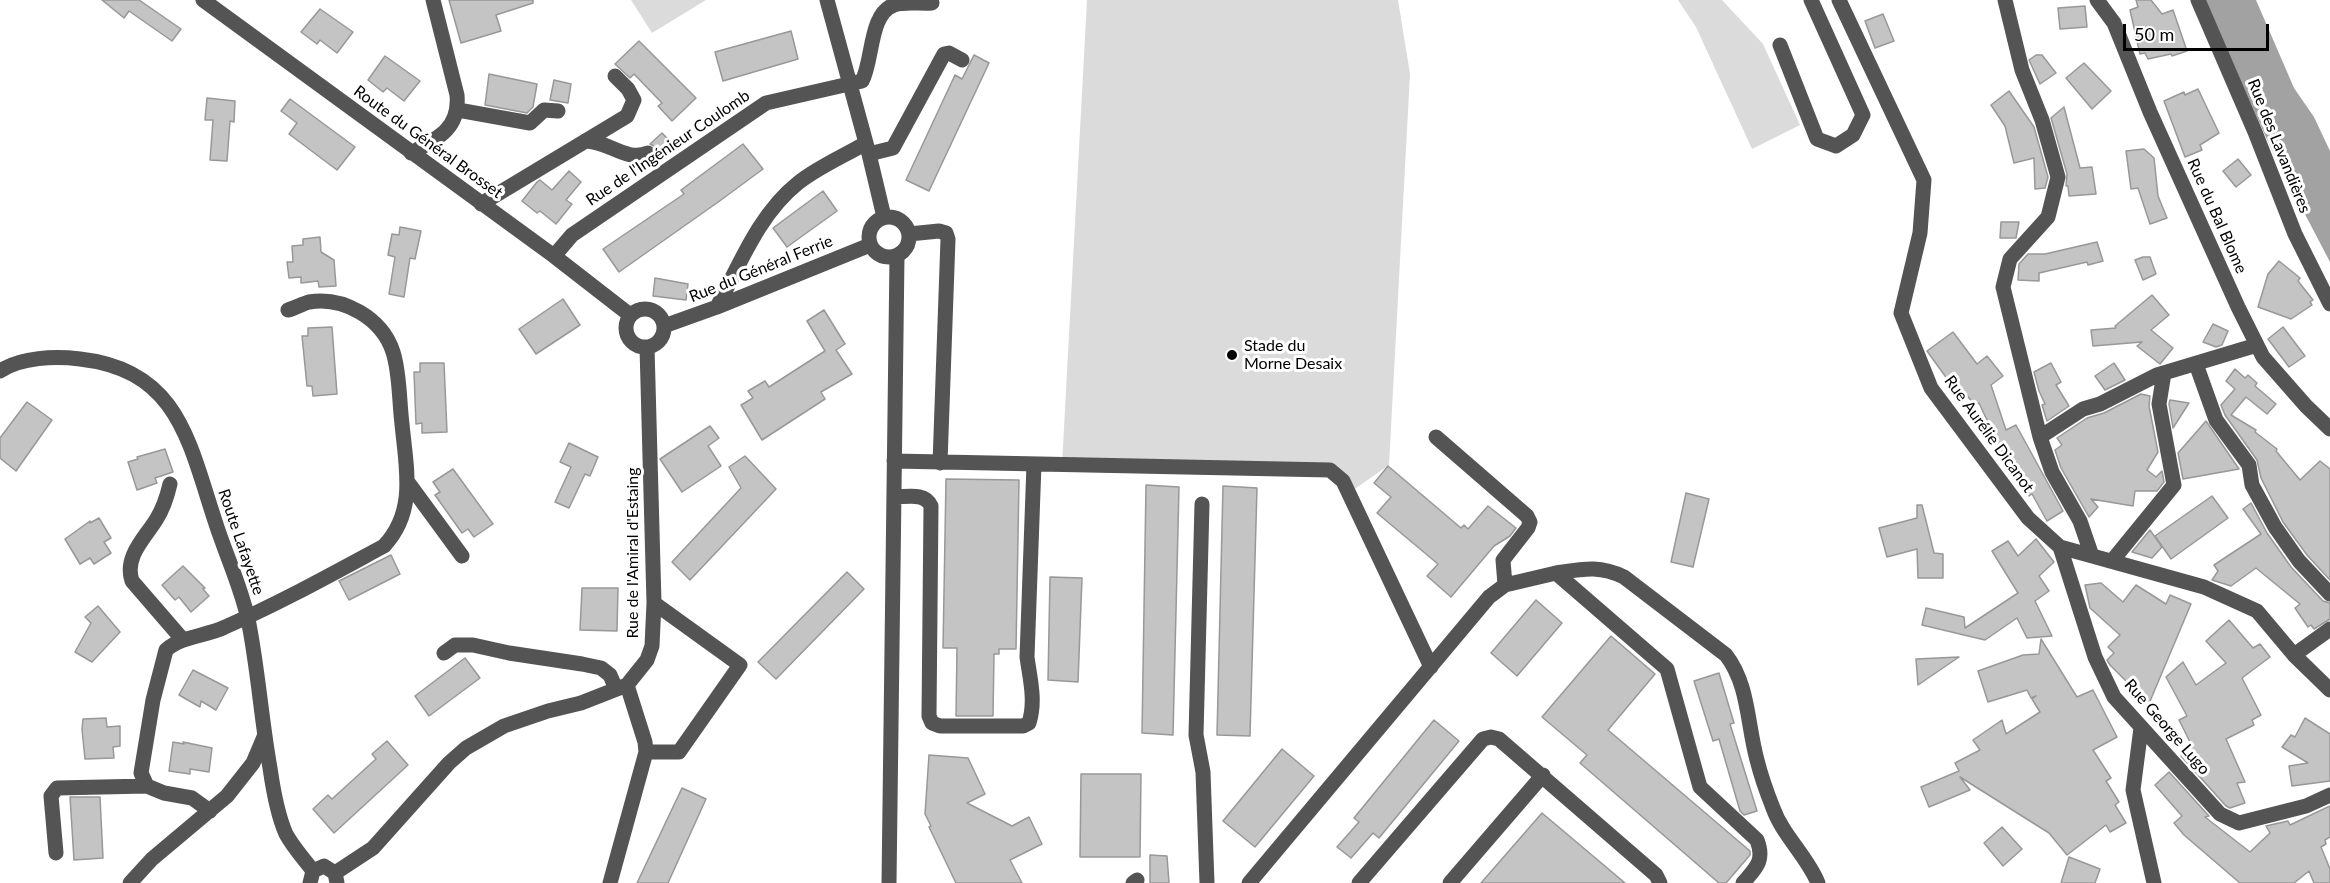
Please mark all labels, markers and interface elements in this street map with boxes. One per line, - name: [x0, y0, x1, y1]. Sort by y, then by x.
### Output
- scale bar: [2126, 12, 2272, 50]
- text: 50 m: [2134, 23, 2174, 45]
- street label: Rue des Lavandières: [2243, 76, 2315, 216]
- street label: Route du Général Brosset: [350, 82, 506, 202]
- street label: Rue de l'Ingénieur Coulomb: [583, 86, 753, 210]
- street label: Rue du Bal Blome: [2183, 156, 2251, 276]
- street label: Rue du Général Ferrie: [687, 231, 835, 307]
- place label: Stade du Morne Desaix: [1244, 336, 1342, 374]
- marker: Stade du Morne Desaix: [1225, 348, 1239, 362]
- street label: Rue Aurélie Dicanot: [1940, 372, 2038, 496]
- street label: Rue de l'Amiral d'Estaing: [623, 467, 643, 639]
- street label: Route Lafayette: [214, 486, 268, 598]
- street label: Rue George Lugo: [2120, 675, 2214, 779]

